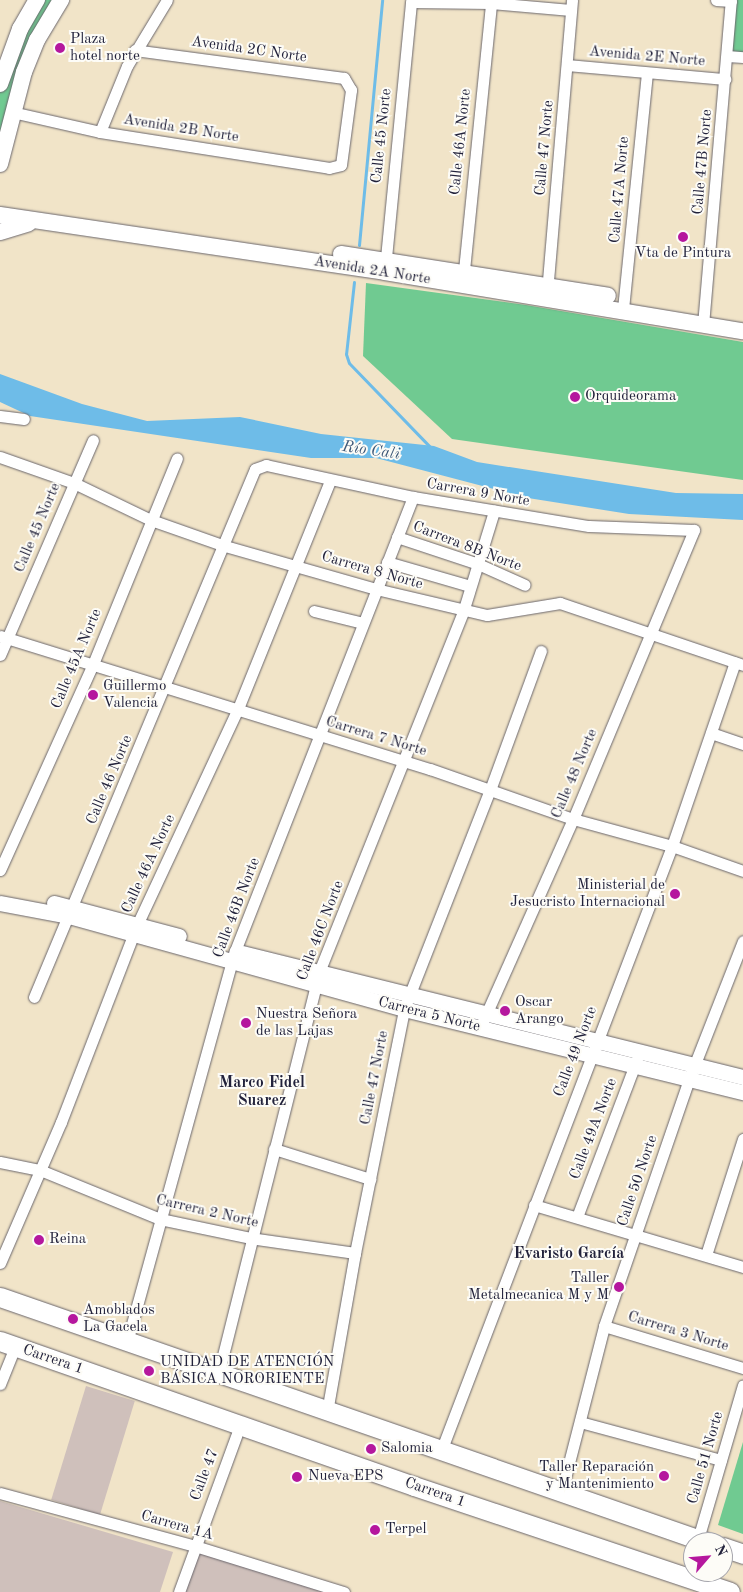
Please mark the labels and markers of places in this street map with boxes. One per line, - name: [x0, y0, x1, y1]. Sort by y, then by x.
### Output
- place label: Plaza hotel norte: [70, 30, 140, 65]
- marker: Plaza hotel norte: [54, 42, 66, 54]
- marker: Vta de Pintura: [677, 231, 689, 243]
- place label: Vta de Pintura: [635, 245, 731, 263]
- place label: Orquideorama: [585, 388, 676, 406]
- marker: Orquideorama: [569, 391, 581, 403]
- place label: Guillermo Valencia: [103, 677, 166, 712]
- marker: Guillermo Valencia: [87, 689, 99, 701]
- place label: Ministerial de Jesucristo Internacional: [510, 876, 665, 911]
- marker: Ministerial de Jesucristo Internacional: [669, 888, 681, 900]
- place label: Oscar Arango: [515, 993, 564, 1028]
- place label: Nuestra Señora de las Lajas: [256, 1005, 357, 1040]
- marker: Oscar Arango: [499, 1005, 511, 1017]
- marker: Nuestra Señora de las Lajas: [240, 1017, 252, 1029]
- place label: Reina: [49, 1231, 86, 1249]
- marker: Reina: [33, 1234, 45, 1246]
- place label: Taller Metalmecanica M y M: [468, 1269, 609, 1304]
- marker: Taller Metalmecanica M y M: [613, 1281, 625, 1293]
- place label: Amoblados La Gacela: [83, 1301, 155, 1336]
- marker: Amoblados La Gacela: [67, 1313, 79, 1325]
- place label: UNIDAD DE ATENCIÓN BÁSICA NORORIENTE: [160, 1353, 334, 1388]
- marker: UNIDAD DE ATENCIÓN BÁSICA NORORIENTE: [142, 1364, 156, 1378]
- place label: Salomia: [381, 1440, 433, 1458]
- marker: Salomia: [365, 1443, 377, 1455]
- place label: Taller Reparación y Mantenimiento: [539, 1458, 654, 1493]
- place label: Nueva EPS: [308, 1468, 383, 1486]
- marker: Nueva EPS: [290, 1470, 304, 1484]
- marker: Taller Reparación y Mantenimiento: [658, 1470, 670, 1482]
- place label: Terpel: [385, 1521, 426, 1539]
- marker: Terpel: [369, 1524, 381, 1536]

